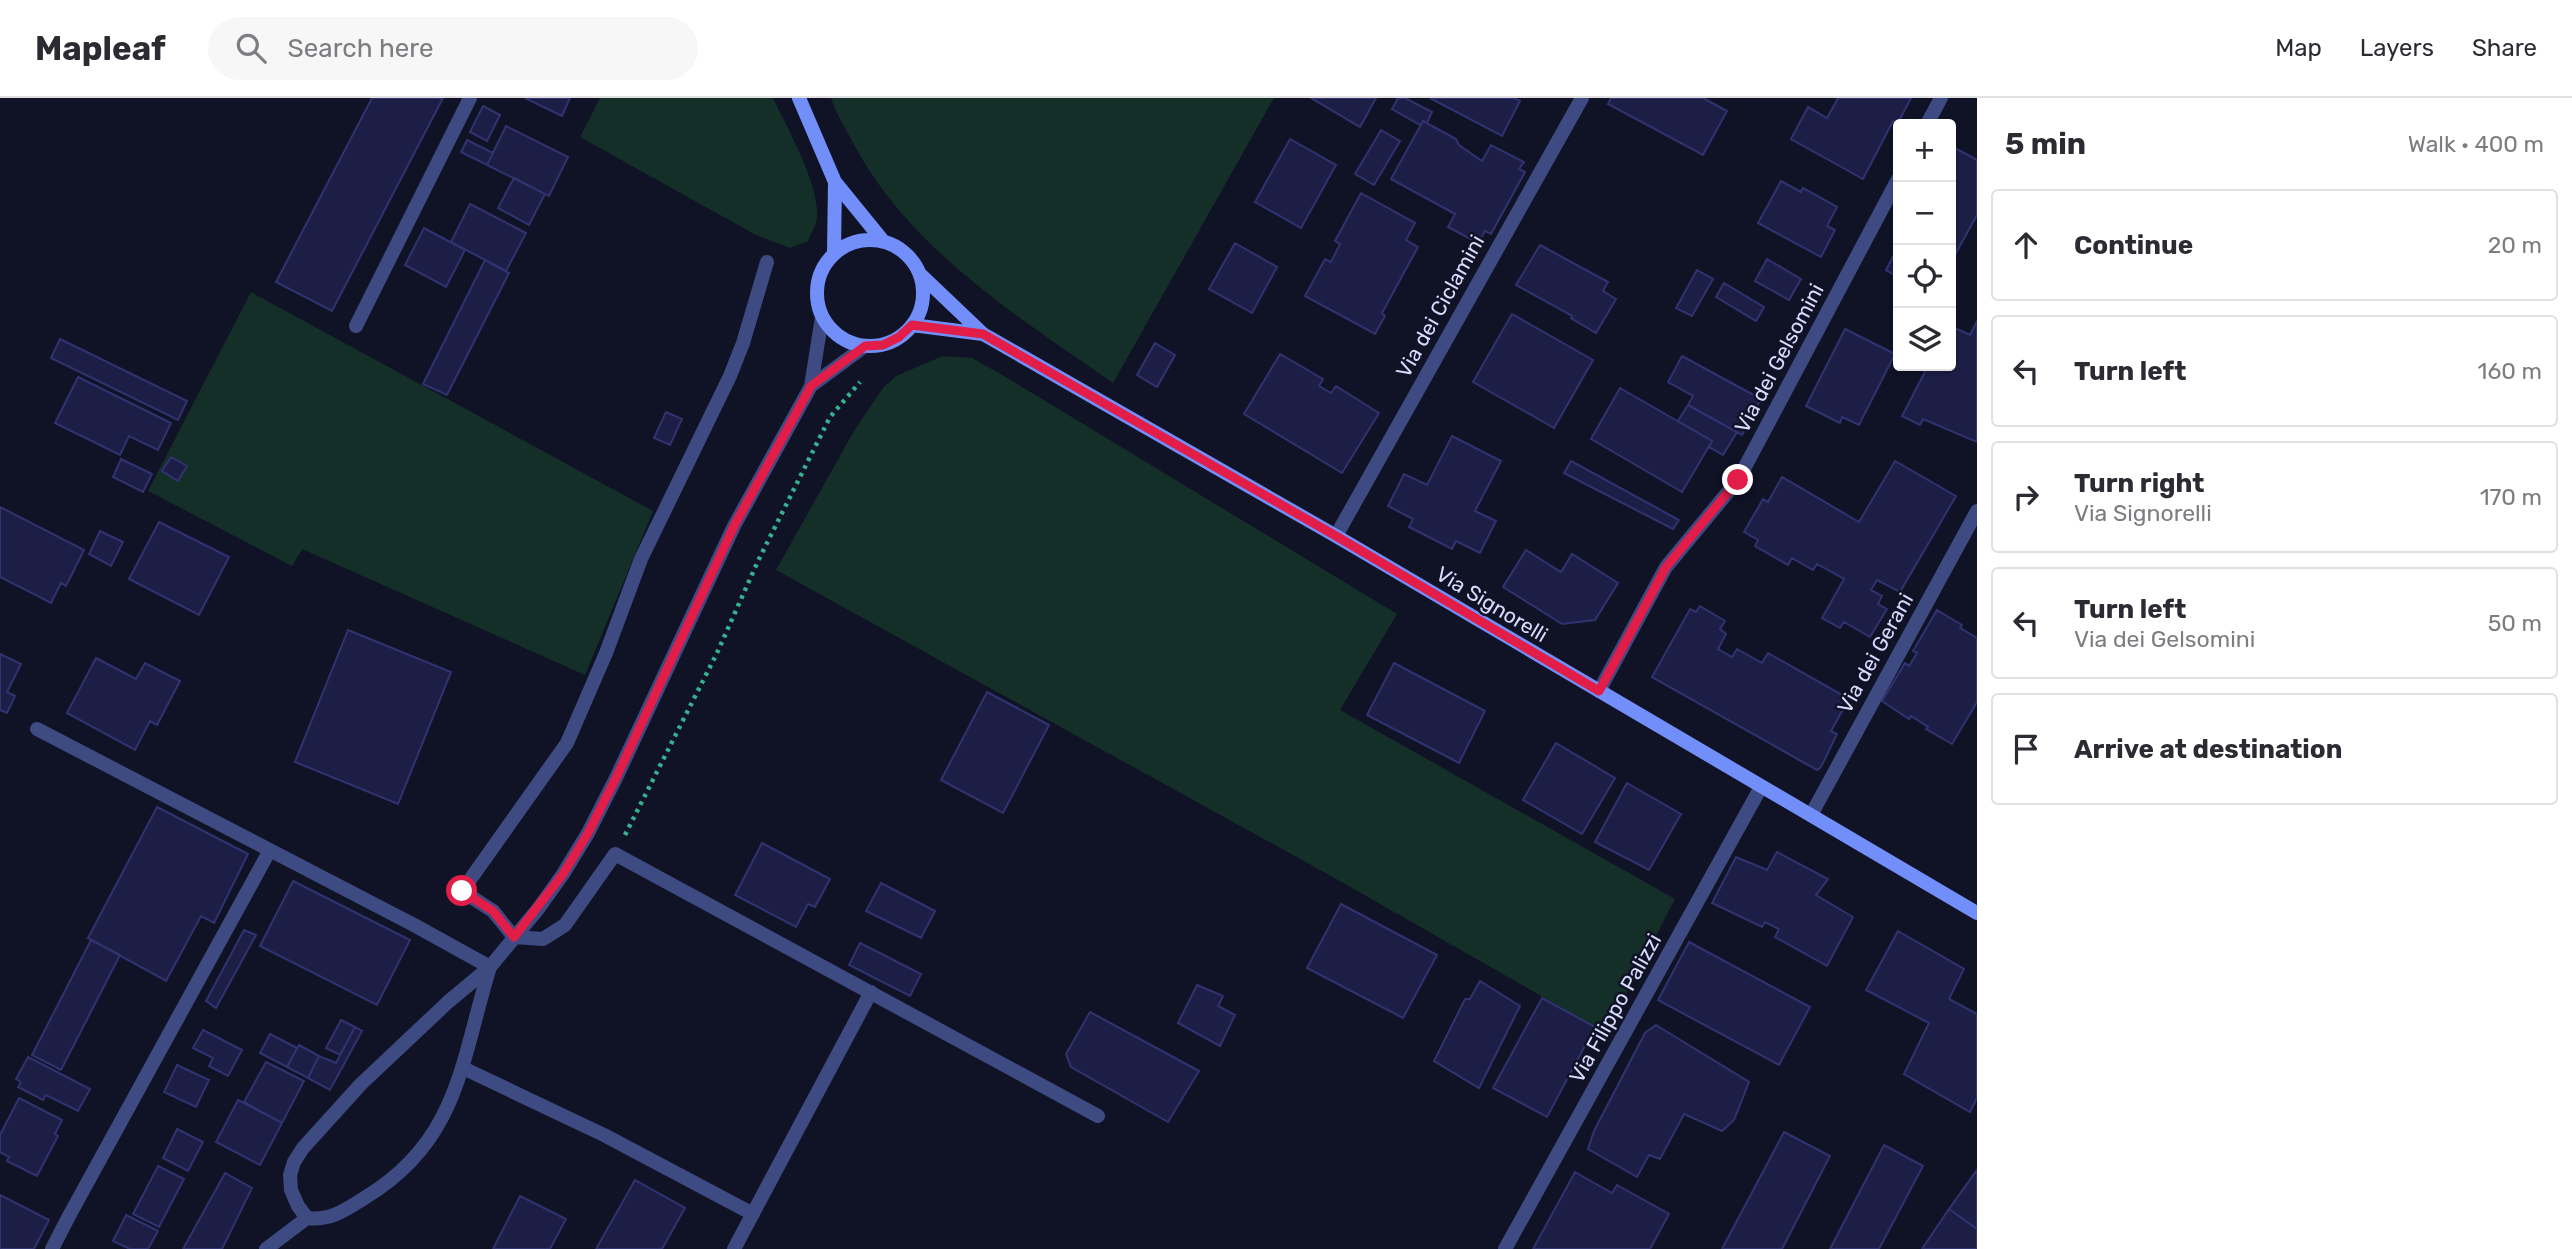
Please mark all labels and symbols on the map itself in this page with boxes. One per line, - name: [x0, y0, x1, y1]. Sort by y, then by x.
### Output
- street label: Via dei Ciclamini: [1391, 230, 1489, 382]
- street label: Via dei Gelsomini: [1729, 279, 1829, 437]
- route end: [1722, 464, 1753, 495]
- street label: Via Signorelli: [1432, 561, 1552, 647]
- street label: Via dei Gerani: [1832, 589, 1918, 717]
- route start: [446, 875, 477, 906]
- street label: Via Filippo Palizzi: [1564, 929, 1666, 1087]

